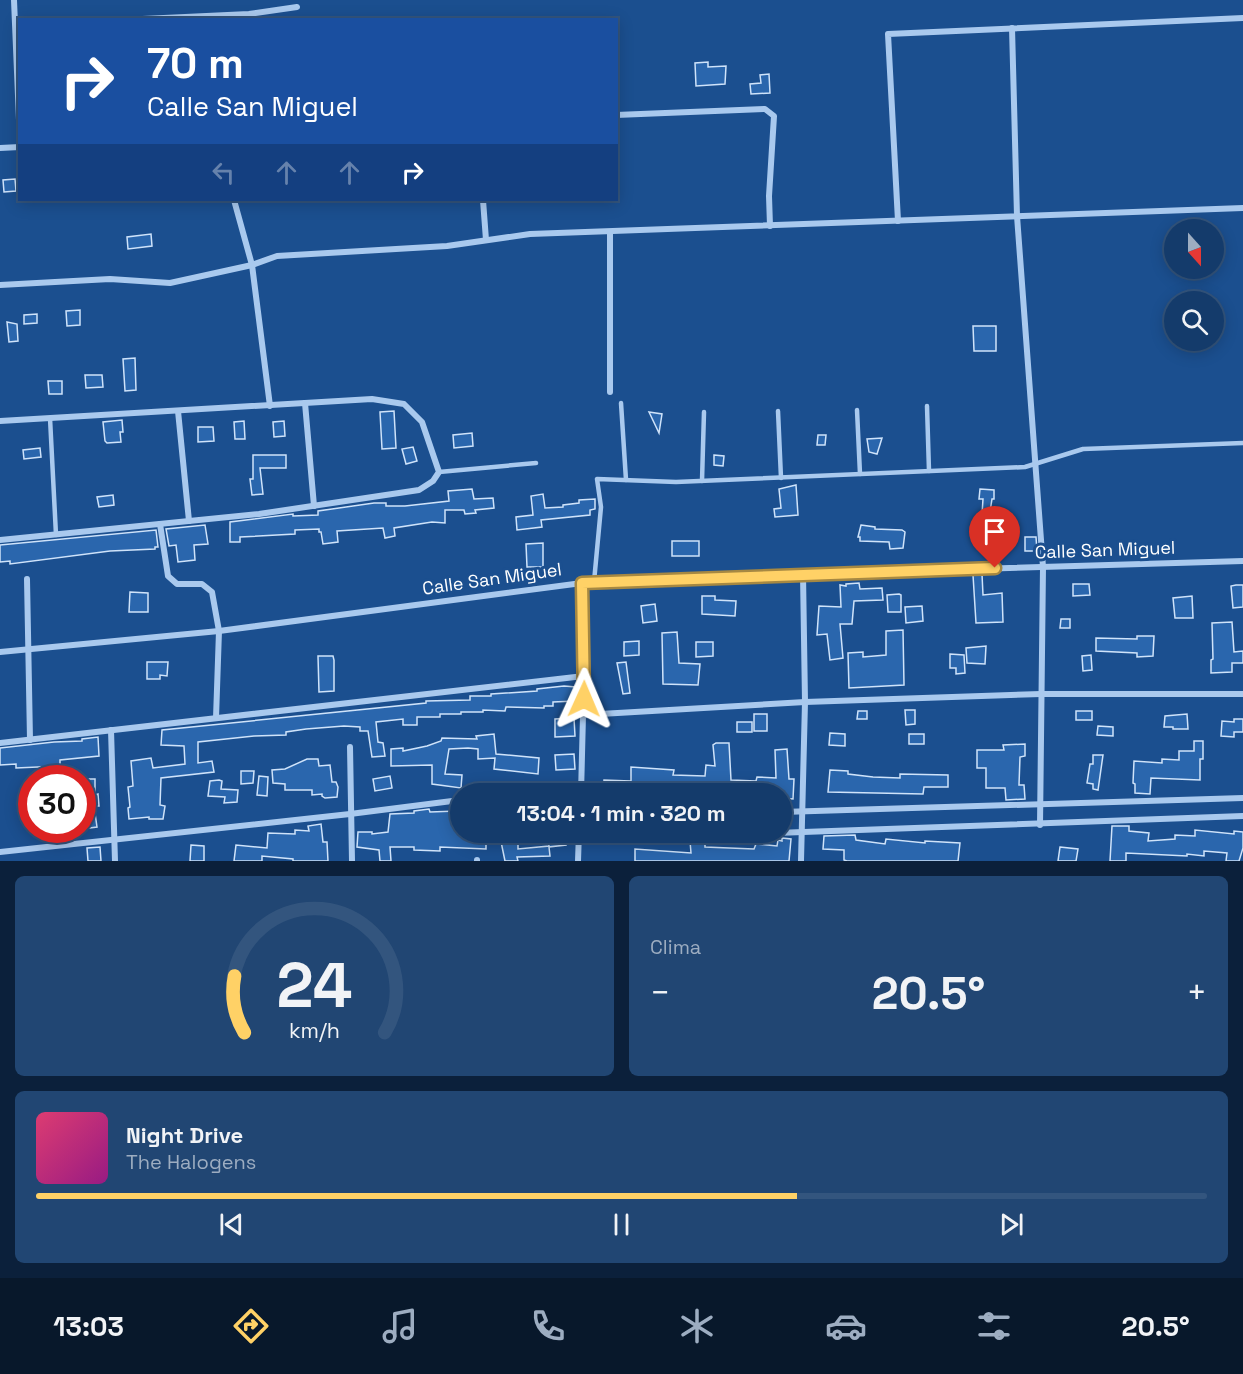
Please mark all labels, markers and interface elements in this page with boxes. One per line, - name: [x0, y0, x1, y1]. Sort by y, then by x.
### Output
- text: 70 m: [147, 37, 244, 90]
- icon: right: [48, 42, 126, 120]
- text: Calle San Miguel: [147, 89, 358, 124]
- icon: left: [207, 156, 240, 189]
- icon: ahead: [270, 156, 303, 189]
- icon: ahead: [333, 156, 366, 189]
- icon: right: [396, 156, 429, 189]
- north arrow: [1164, 219, 1224, 279]
- map controls: [1164, 219, 1224, 351]
- button: search: [1164, 291, 1224, 351]
- pin: [969, 506, 1020, 568]
- icon: arrive: [978, 515, 1011, 548]
- street label: Calle San Miguel: [1034, 536, 1176, 563]
- street label: Calle San Miguel: [421, 557, 563, 600]
- position arrow: [552, 667, 616, 731]
- speed limit sign: 30: [18, 765, 96, 843]
- text: 13:04 · 1 min · 320 m: [517, 799, 725, 827]
- text: Clima: [650, 934, 701, 960]
- text: 24: [277, 946, 352, 1025]
- text: 20.5°: [872, 965, 985, 1022]
- text: −: [650, 972, 670, 1014]
- text: +: [1187, 972, 1207, 1014]
- text: km/h: [289, 1017, 340, 1044]
- text: Night Drive: [126, 1121, 243, 1149]
- text: The Halogens: [126, 1149, 256, 1175]
- icon: previous: [215, 1208, 248, 1241]
- icon: pause: [605, 1208, 638, 1241]
- icon: next: [995, 1208, 1028, 1241]
- icon: directions: [230, 1305, 272, 1347]
- icon: music: [379, 1305, 421, 1347]
- icon: phone: [527, 1305, 569, 1347]
- icon: climate: [676, 1305, 718, 1347]
- icon: car: [825, 1305, 867, 1347]
- icon: filters: [973, 1305, 1015, 1347]
- text: 13:03: [53, 1309, 124, 1344]
- text: 20.5°: [1122, 1309, 1190, 1344]

